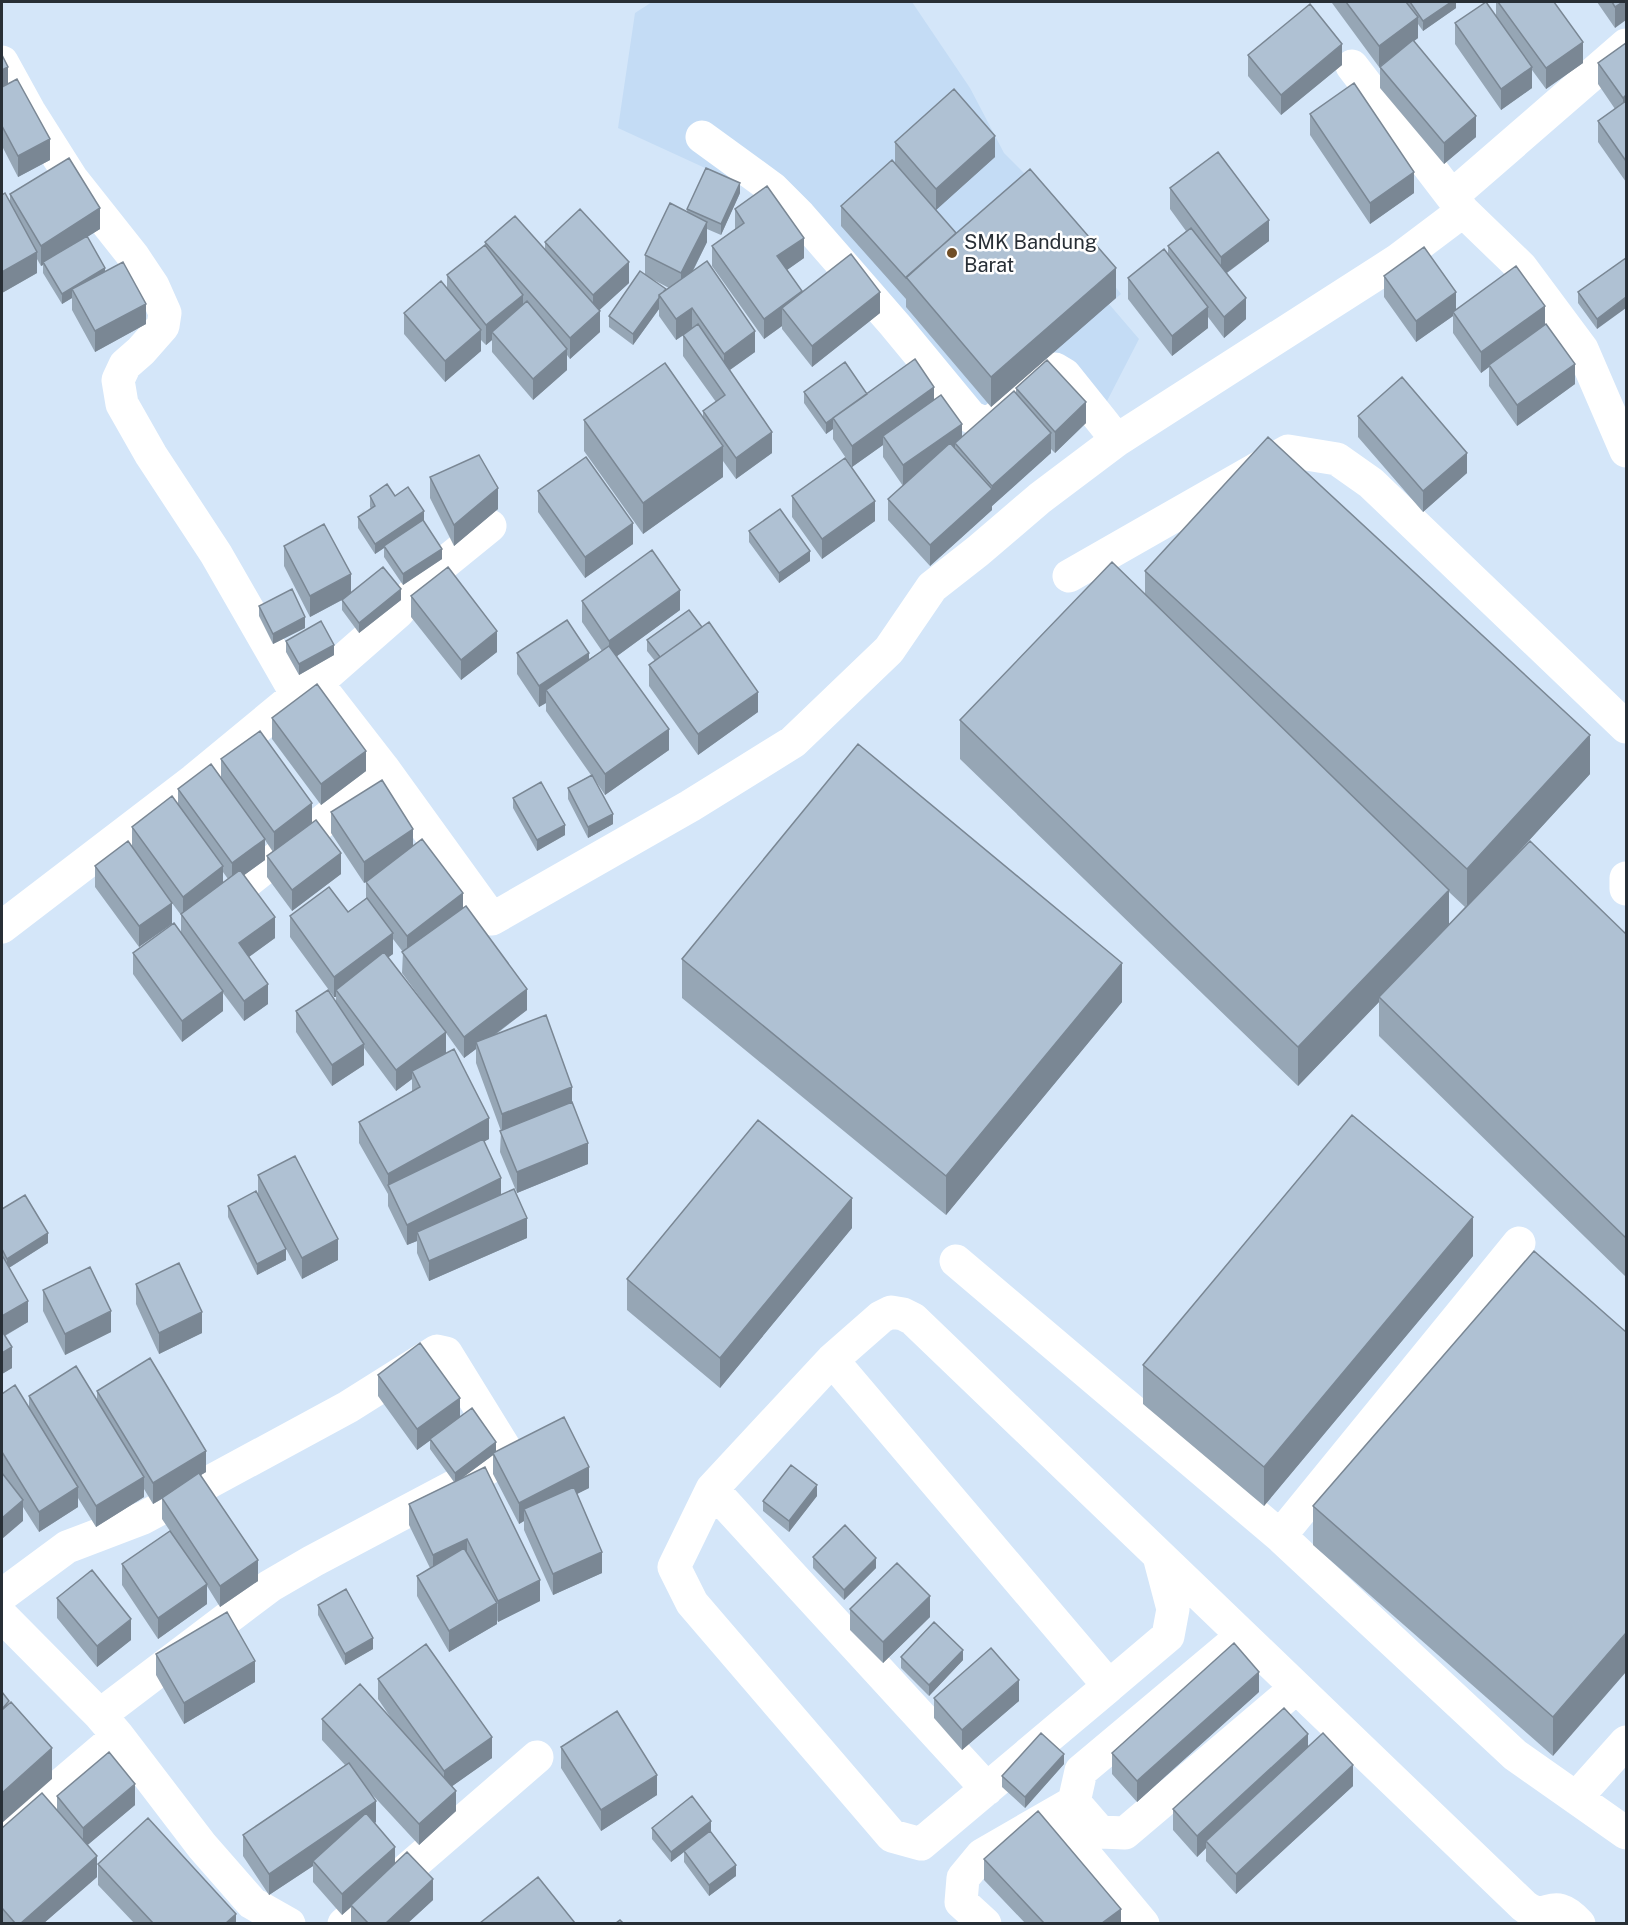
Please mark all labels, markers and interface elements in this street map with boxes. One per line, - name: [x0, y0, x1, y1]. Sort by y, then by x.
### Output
- place label: SMK Bandung Barat: [964, 230, 1097, 277]
- marker: SMK Bandung Barat: [945, 246, 959, 260]

